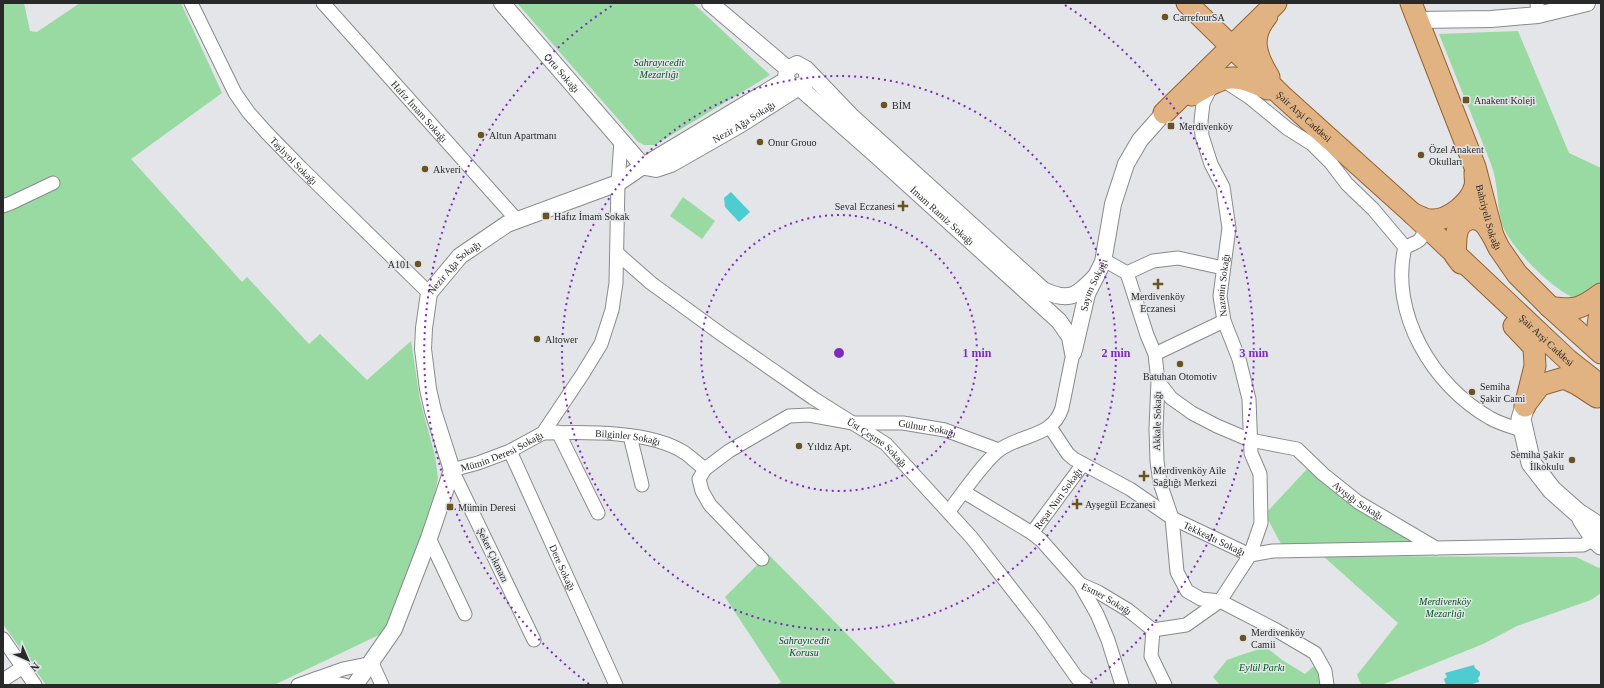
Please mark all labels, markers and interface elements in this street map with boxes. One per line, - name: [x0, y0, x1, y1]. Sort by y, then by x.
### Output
- marker: CarrefourSA: [1160, 12, 1170, 22]
- place label: CarrefourSA: [1173, 12, 1225, 23]
- street label: Orta Sokağı: [542, 51, 582, 95]
- park label: Sahrayıcedit Mezarlığı: [634, 57, 684, 80]
- street label: Hafız İmam Sokağı: [389, 78, 450, 144]
- street label: Şair Arşi Caddesi: [1275, 89, 1334, 144]
- marker: Anakent Koleji: [1461, 95, 1471, 105]
- place label: Anakent Koleji: [1474, 95, 1536, 106]
- street label: Nezir Ağa Sokağı: [710, 98, 777, 145]
- marker: BİM: [879, 100, 889, 110]
- place label: BİM: [892, 100, 911, 111]
- marker: Merdivenköy: [1166, 121, 1176, 131]
- place label: Merdivenköy: [1179, 121, 1233, 132]
- marker: Altun Apartmanı: [476, 130, 486, 140]
- place label: Altun Apartmanı: [489, 130, 557, 141]
- street label: Taşlıyol Sokağı: [268, 134, 320, 187]
- marker: Onur Grouo: [755, 137, 765, 147]
- place label: Onur Grouo: [768, 137, 817, 148]
- place label: Özel Anakent Okulları: [1429, 144, 1484, 167]
- marker: Özel Anakent Okulları: [1416, 150, 1426, 160]
- marker: Akveri: [420, 164, 430, 174]
- place label: Akveri: [433, 164, 461, 175]
- street label: Bahriyeli Sokağı: [1474, 183, 1504, 252]
- street label: İmam Ramiz Sokağı: [908, 184, 977, 247]
- place label: Seval Eczanesi: [835, 201, 895, 212]
- marker: Seval Eczanesi: [898, 201, 908, 211]
- marker: Hafız İmam Sokak: [541, 211, 551, 221]
- place label: Hafız İmam Sokak: [554, 211, 630, 222]
- street label: Nezir Ağa Sokağı: [425, 238, 483, 296]
- street label: Nazenin Sokağı: [1214, 253, 1231, 318]
- street label: Sayım Sokağı: [1078, 258, 1109, 312]
- place label: A101: [388, 259, 410, 270]
- marker: A101: [413, 259, 423, 269]
- marker: Merdivenköy Eczanesi: [1153, 279, 1163, 289]
- place label: Merdivenköy Eczanesi: [1131, 291, 1185, 314]
- street label: Şair Arşi Caddesi: [1517, 312, 1576, 368]
- marker: Altower: [532, 334, 542, 344]
- place label: Altower: [545, 334, 578, 345]
- centre of rings: [832, 346, 846, 360]
- text: 1 min: [962, 346, 992, 360]
- text: 2 min: [1101, 346, 1131, 360]
- text: 3 min: [1239, 346, 1269, 360]
- marker: Batuhan Otomotiv: [1175, 359, 1185, 369]
- place label: Batuhan Otomotiv: [1143, 371, 1217, 382]
- place label: Semiha Şakir Cami: [1480, 381, 1525, 404]
- marker: Semiha Şakir Cami: [1467, 387, 1477, 397]
- street label: Akkale Sokağı: [1151, 391, 1163, 451]
- street label: Üst Çeşme Sokağı: [845, 415, 910, 469]
- street label: Gülnur Sokağı: [899, 418, 958, 439]
- street label: Bilginler Sokağı: [595, 427, 662, 447]
- street label: Mümin Deresi Sokağı: [459, 429, 545, 473]
- marker: Yıldız Apt.: [794, 441, 804, 451]
- place label: Yıldız Apt.: [807, 441, 851, 452]
- place label: Semiha Şakir İlkokulu: [1510, 449, 1565, 472]
- marker: Semiha Şakir İlkokulu: [1567, 455, 1577, 465]
- street label: Reşat Nuri Sokağı: [1031, 465, 1084, 531]
- place label: Merdivenköy Aile Sağlığı Merkezi: [1153, 465, 1227, 488]
- marker: Merdivenköy Aile Sağlığı Merkezi: [1138, 470, 1150, 482]
- street label: Ayışığı Sokağı: [1331, 479, 1385, 521]
- marker: Ayşegül Eczanesi: [1072, 499, 1082, 509]
- place label: Ayşegül Eczanesi: [1085, 499, 1156, 510]
- marker: Mümin Deresi: [445, 502, 455, 512]
- place label: Mümin Deresi: [458, 502, 516, 513]
- street label: Tekkealtı Sokağı: [1182, 519, 1248, 558]
- street label: Şeker Çıkmazı: [475, 526, 511, 584]
- street label: Dere Sokağı: [548, 543, 578, 593]
- street label: Esmer Sokağı: [1080, 580, 1134, 617]
- park label: Merdivenköy Mezarlığı: [1418, 596, 1471, 619]
- place label: Merdivenköy Camii: [1251, 627, 1305, 650]
- marker: Merdivenköy Camii: [1238, 633, 1248, 643]
- park label: Sahrayıcedit Korusu: [779, 635, 829, 658]
- north arrow: [8, 640, 48, 680]
- text: N: [28, 660, 42, 674]
- park label: Eylül Parkı: [1238, 662, 1285, 673]

